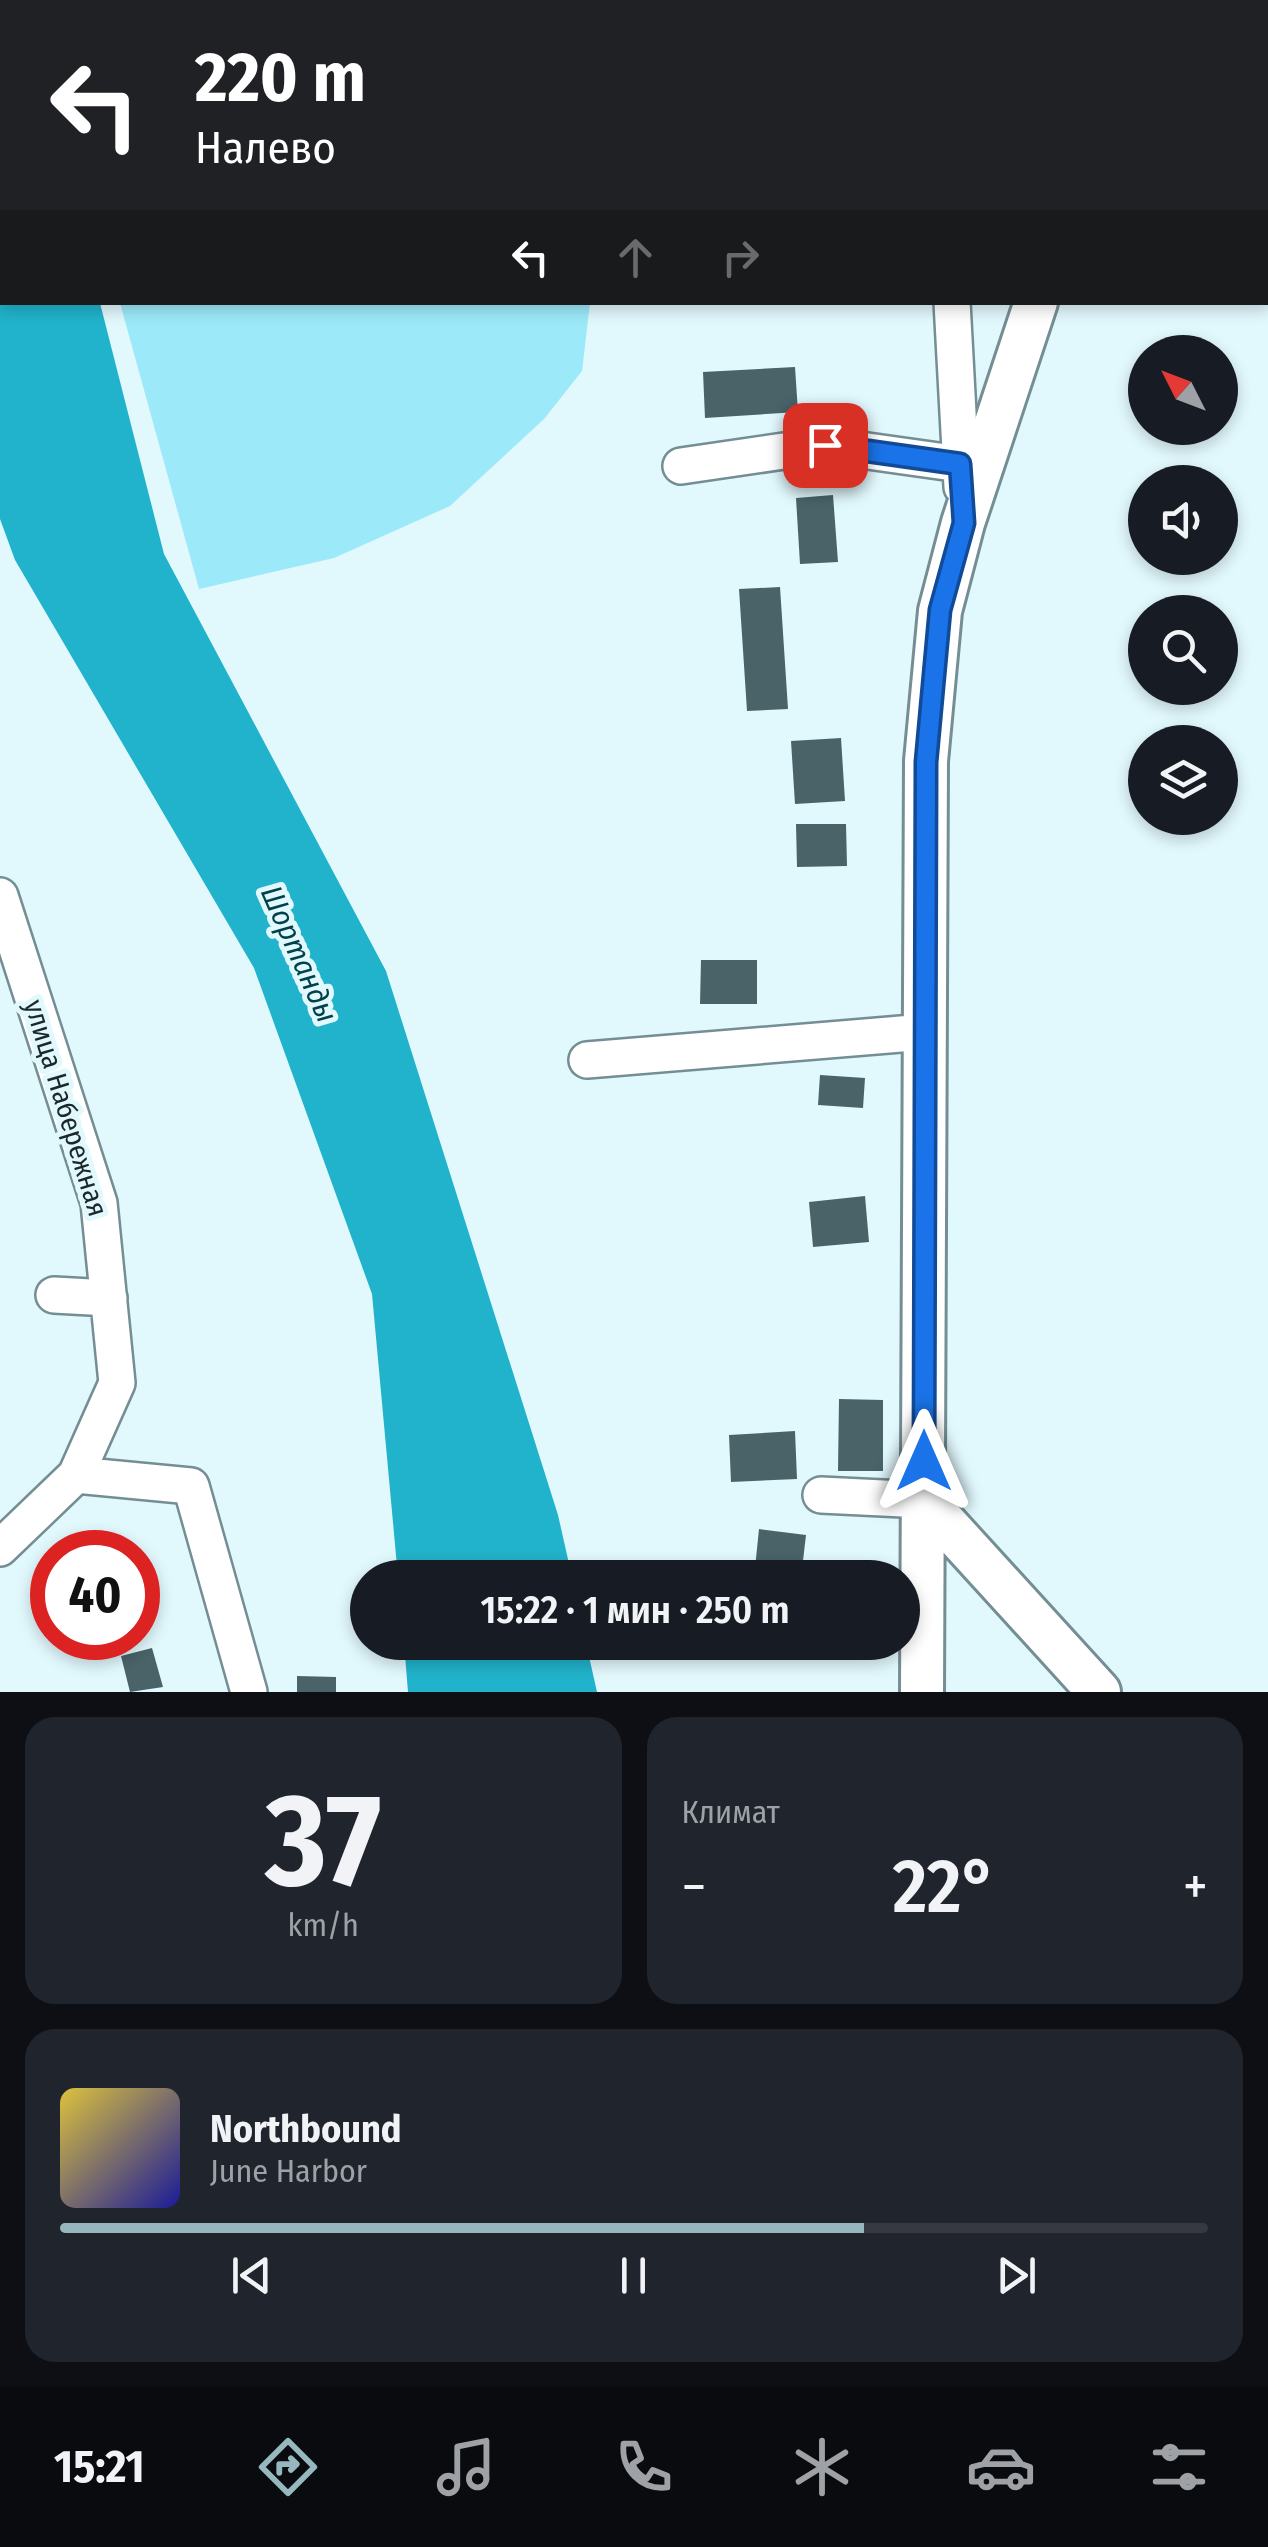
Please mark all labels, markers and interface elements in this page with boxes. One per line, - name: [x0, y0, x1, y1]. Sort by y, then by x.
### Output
- text: 220 m: [195, 36, 366, 120]
- icon: left: [30, 40, 160, 170]
- text: Налево: [195, 121, 336, 175]
- icon: left: [503, 230, 558, 285]
- icon: ahead: [608, 230, 663, 285]
- icon: right: [713, 230, 768, 285]
- north arrow: [1128, 335, 1238, 445]
- map controls: [1128, 335, 1238, 835]
- pin: [783, 403, 868, 488]
- icon: arrive: [798, 418, 853, 473]
- button: sound: [1128, 465, 1238, 575]
- button: search: [1128, 595, 1238, 705]
- button: layers: [1128, 725, 1238, 835]
- water label: Шортанды: [253, 880, 345, 1028]
- street label: улица Набережная: [17, 996, 115, 1220]
- position arrow: [872, 1409, 976, 1513]
- speed limit sign: 40: [30, 1530, 160, 1660]
- text: 15:22 · 1 мин · 250 m: [480, 1587, 790, 1633]
- text: 37: [265, 1763, 381, 1919]
- text: Климат: [682, 1793, 780, 1831]
- text: 22°: [893, 1842, 997, 1932]
- text: −: [682, 1854, 706, 1920]
- text: +: [1183, 1854, 1208, 1920]
- text: km/h: [288, 1906, 359, 1944]
- text: Northbound: [210, 2106, 402, 2152]
- text: June Harbor: [210, 2152, 367, 2190]
- icon: previous: [224, 2248, 279, 2303]
- icon: pause: [606, 2248, 661, 2303]
- icon: next: [989, 2248, 1044, 2303]
- icon: directions: [253, 2432, 323, 2502]
- icon: music: [431, 2432, 501, 2502]
- icon: phone: [609, 2432, 679, 2502]
- icon: climate: [787, 2432, 857, 2502]
- icon: car: [966, 2432, 1036, 2502]
- icon: filters: [1144, 2432, 1214, 2502]
- text: 15:21: [54, 2440, 145, 2494]

